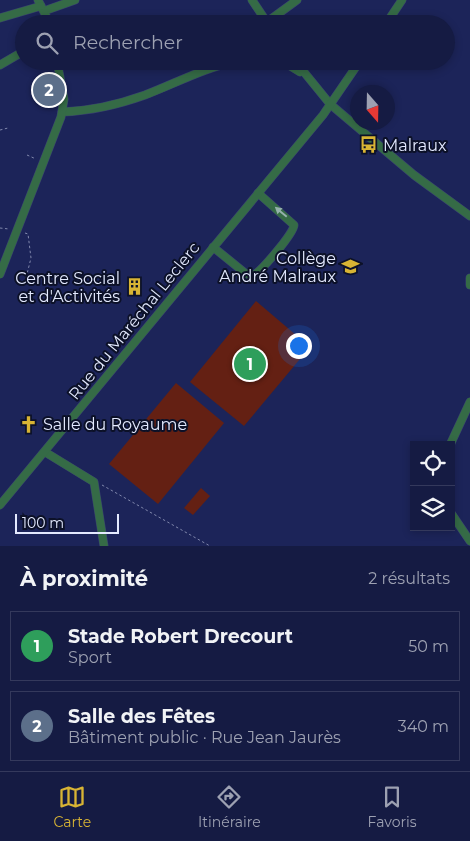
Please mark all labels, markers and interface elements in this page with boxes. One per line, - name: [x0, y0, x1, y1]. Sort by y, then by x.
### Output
- search box: [15, 15, 455, 70]
- icon: search: [33, 29, 61, 57]
- text: Rechercher: [73, 31, 183, 54]
- pin: 2: [33, 71, 65, 109]
- north arrow: [350, 85, 395, 130]
- bus stop icon: Malraux: [359, 135, 379, 155]
- place label: Malraux: [383, 136, 447, 155]
- one-way arrow: [274, 206, 287, 217]
- street label: Rue du Maréchal Leclerc: [65, 238, 203, 404]
- place label: Collège André Malraux: [219, 249, 336, 286]
- school or university icon: Collège André Malraux: [340, 257, 360, 277]
- place label: Centre Social et d'Activités: [15, 269, 120, 306]
- building icon: Centre Social et d'Activités: [124, 277, 144, 297]
- your location: [286, 333, 312, 359]
- pin: 1: [234, 345, 266, 383]
- church icon: Salle du Royaume: [19, 414, 39, 434]
- place label: Salle du Royaume: [43, 415, 187, 434]
- map controls: [410, 441, 455, 531]
- button: locate: [410, 441, 455, 486]
- button: layers: [410, 486, 455, 531]
- scale bar: [15, 511, 119, 534]
- text: 100 m: [22, 514, 64, 532]
- text: À proximité: [20, 566, 148, 591]
- text: 2 résultats: [368, 569, 450, 588]
- text: Stade Robert Drecourt: [68, 625, 293, 648]
- text: 1: [34, 637, 40, 656]
- text: 50 m: [408, 637, 449, 656]
- text: Sport: [68, 648, 112, 667]
- text: Salle des Fêtes: [68, 705, 215, 728]
- text: 2: [32, 717, 42, 736]
- text: 340 m: [398, 717, 449, 736]
- text: Bâtiment public · Rue Jean Jaurès: [68, 728, 341, 747]
- tab: Carte: [53, 783, 91, 831]
- tab: Itinéraire: [198, 783, 261, 831]
- tab: Favoris: [368, 783, 417, 831]

